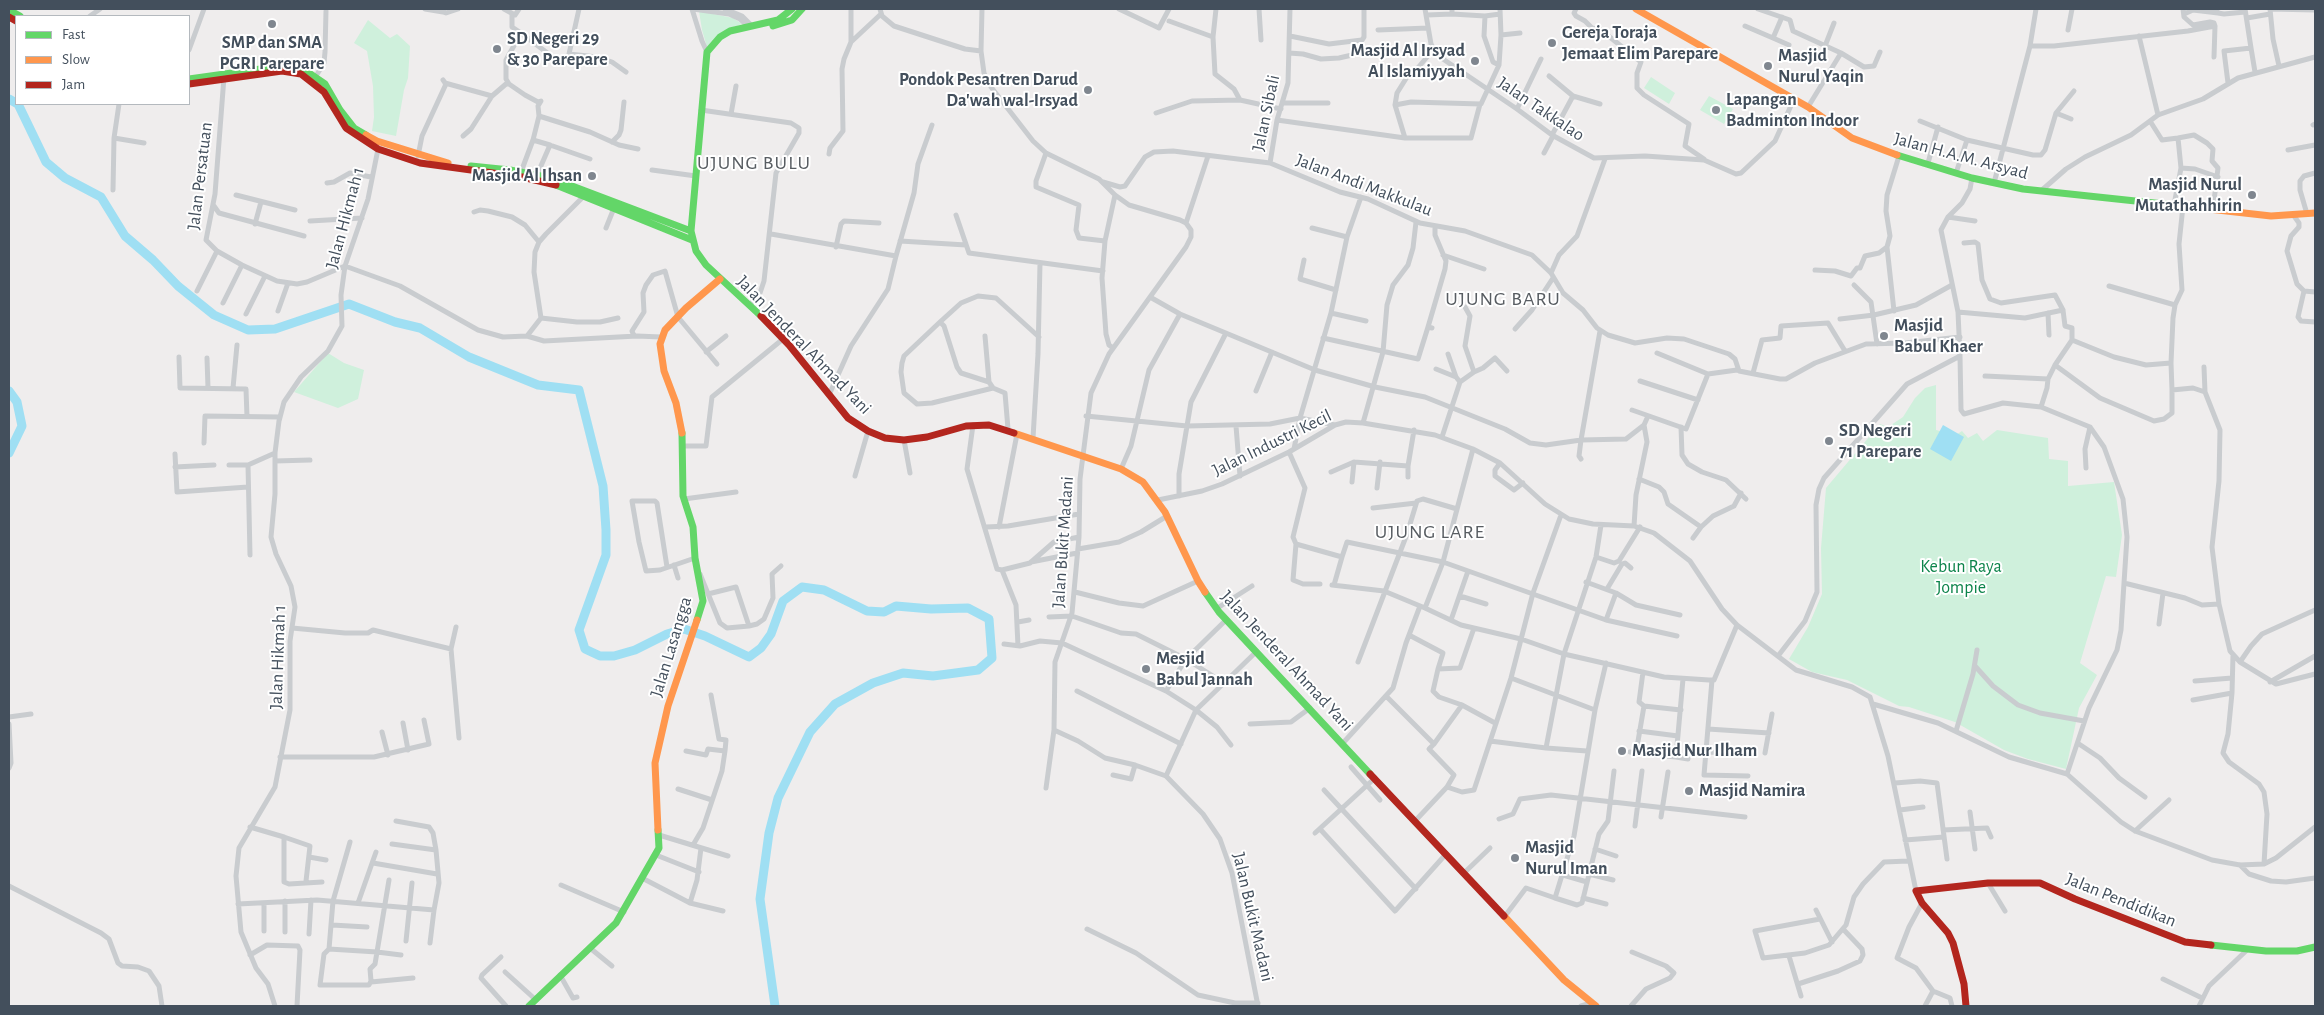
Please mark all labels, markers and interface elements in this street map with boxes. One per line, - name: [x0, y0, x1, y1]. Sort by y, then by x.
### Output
- legend: [15, 15, 190, 105]
- marker: SMP dan SMA PGRI Parepare: [266, 18, 278, 30]
- place label: Gereja Toraja Jemaat Elim Parepare: [1562, 22, 1718, 64]
- text: Fast: [62, 27, 85, 42]
- place label: SD Negeri 29 & 30 Parepare: [507, 28, 608, 70]
- place label: SMP dan SMA PGRI Parepare: [220, 32, 324, 74]
- marker: Gereja Toraja Jemaat Elim Parepare: [1546, 37, 1558, 49]
- place label: Masjid Al Irsyad Al Islamiyyah: [1351, 40, 1465, 82]
- marker: SD Negeri 29 & 30 Parepare: [491, 43, 503, 55]
- place label: Masjid Nurul Yaqin: [1778, 45, 1864, 88]
- text: Slow: [62, 52, 90, 67]
- marker: Masjid Al Irsyad Al Islamiyyah: [1469, 55, 1481, 67]
- marker: Masjid Nurul Yaqin: [1762, 60, 1774, 72]
- place label: Pondok Pesantren Darud Da'wah wal-Irsyad: [899, 69, 1078, 112]
- street label: Jalan Takkalao: [1493, 72, 1589, 146]
- street label: Jalan Sibali: [1247, 73, 1285, 153]
- text: Jam: [62, 77, 85, 92]
- marker: Pondok Pesantren Darud Da'wah wal-Irsyad: [1082, 84, 1094, 96]
- place label: Lapangan Badminton Indoor: [1726, 89, 1858, 132]
- marker: Lapangan Badminton Indoor: [1710, 104, 1722, 116]
- street label: Jalan Persatuan: [183, 121, 217, 231]
- street label: Jalan H.A.M. Arsyad: [1892, 128, 2030, 184]
- street label: Jalan Andi Makkulau: [1293, 149, 1435, 221]
- district label: UJUNG BULU: [696, 151, 812, 175]
- street label: Jalan Hikmah 1: [321, 165, 369, 271]
- place label: Masjid Al Ihsan: [472, 165, 582, 187]
- marker: Masjid Al Ihsan: [586, 170, 598, 182]
- place label: Masjid Nurul Mutathahhirin: [2135, 174, 2242, 216]
- marker: Masjid Nurul Mutathahhirin: [2246, 189, 2258, 201]
- street label: Jalan Jenderal Ahmad Yani: [732, 271, 876, 419]
- district label: UJUNG BARU: [1444, 287, 1562, 311]
- place label: Masjid Babul Khaer: [1894, 315, 1983, 358]
- marker: Masjid Babul Khaer: [1878, 330, 1890, 342]
- street label: Jalan Industri Kecil: [1209, 405, 1335, 481]
- place label: SD Negeri 71 Parepare: [1839, 420, 1921, 462]
- marker: SD Negeri 71 Parepare: [1823, 435, 1835, 447]
- street label: Jalan Bukit Madani: [1048, 475, 1078, 609]
- district label: UJUNG LARE: [1374, 520, 1486, 544]
- park label: Kebun Raya Jompie: [1920, 556, 2002, 598]
- street label: Jalan Jenderal Ahmad Yani: [1216, 586, 1358, 736]
- street label: Jalan Lasangga: [645, 594, 697, 700]
- street label: Jalan Hikmah 1: [265, 604, 291, 710]
- place label: Mesjid Babul Jannah: [1156, 648, 1253, 691]
- marker: Mesjid Babul Jannah: [1140, 663, 1152, 675]
- place label: Masjid Nur Ilham: [1632, 740, 1757, 762]
- marker: Masjid Nur Ilham: [1616, 745, 1628, 757]
- place label: Masjid Namira: [1699, 780, 1805, 802]
- marker: Masjid Namira: [1683, 785, 1695, 797]
- place label: Masjid Nurul Iman: [1525, 837, 1608, 880]
- street label: Jalan Bukit Madani: [1228, 850, 1278, 984]
- marker: Masjid Nurul Iman: [1509, 852, 1521, 864]
- street label: Jalan Pendidikan: [2063, 868, 2179, 932]

